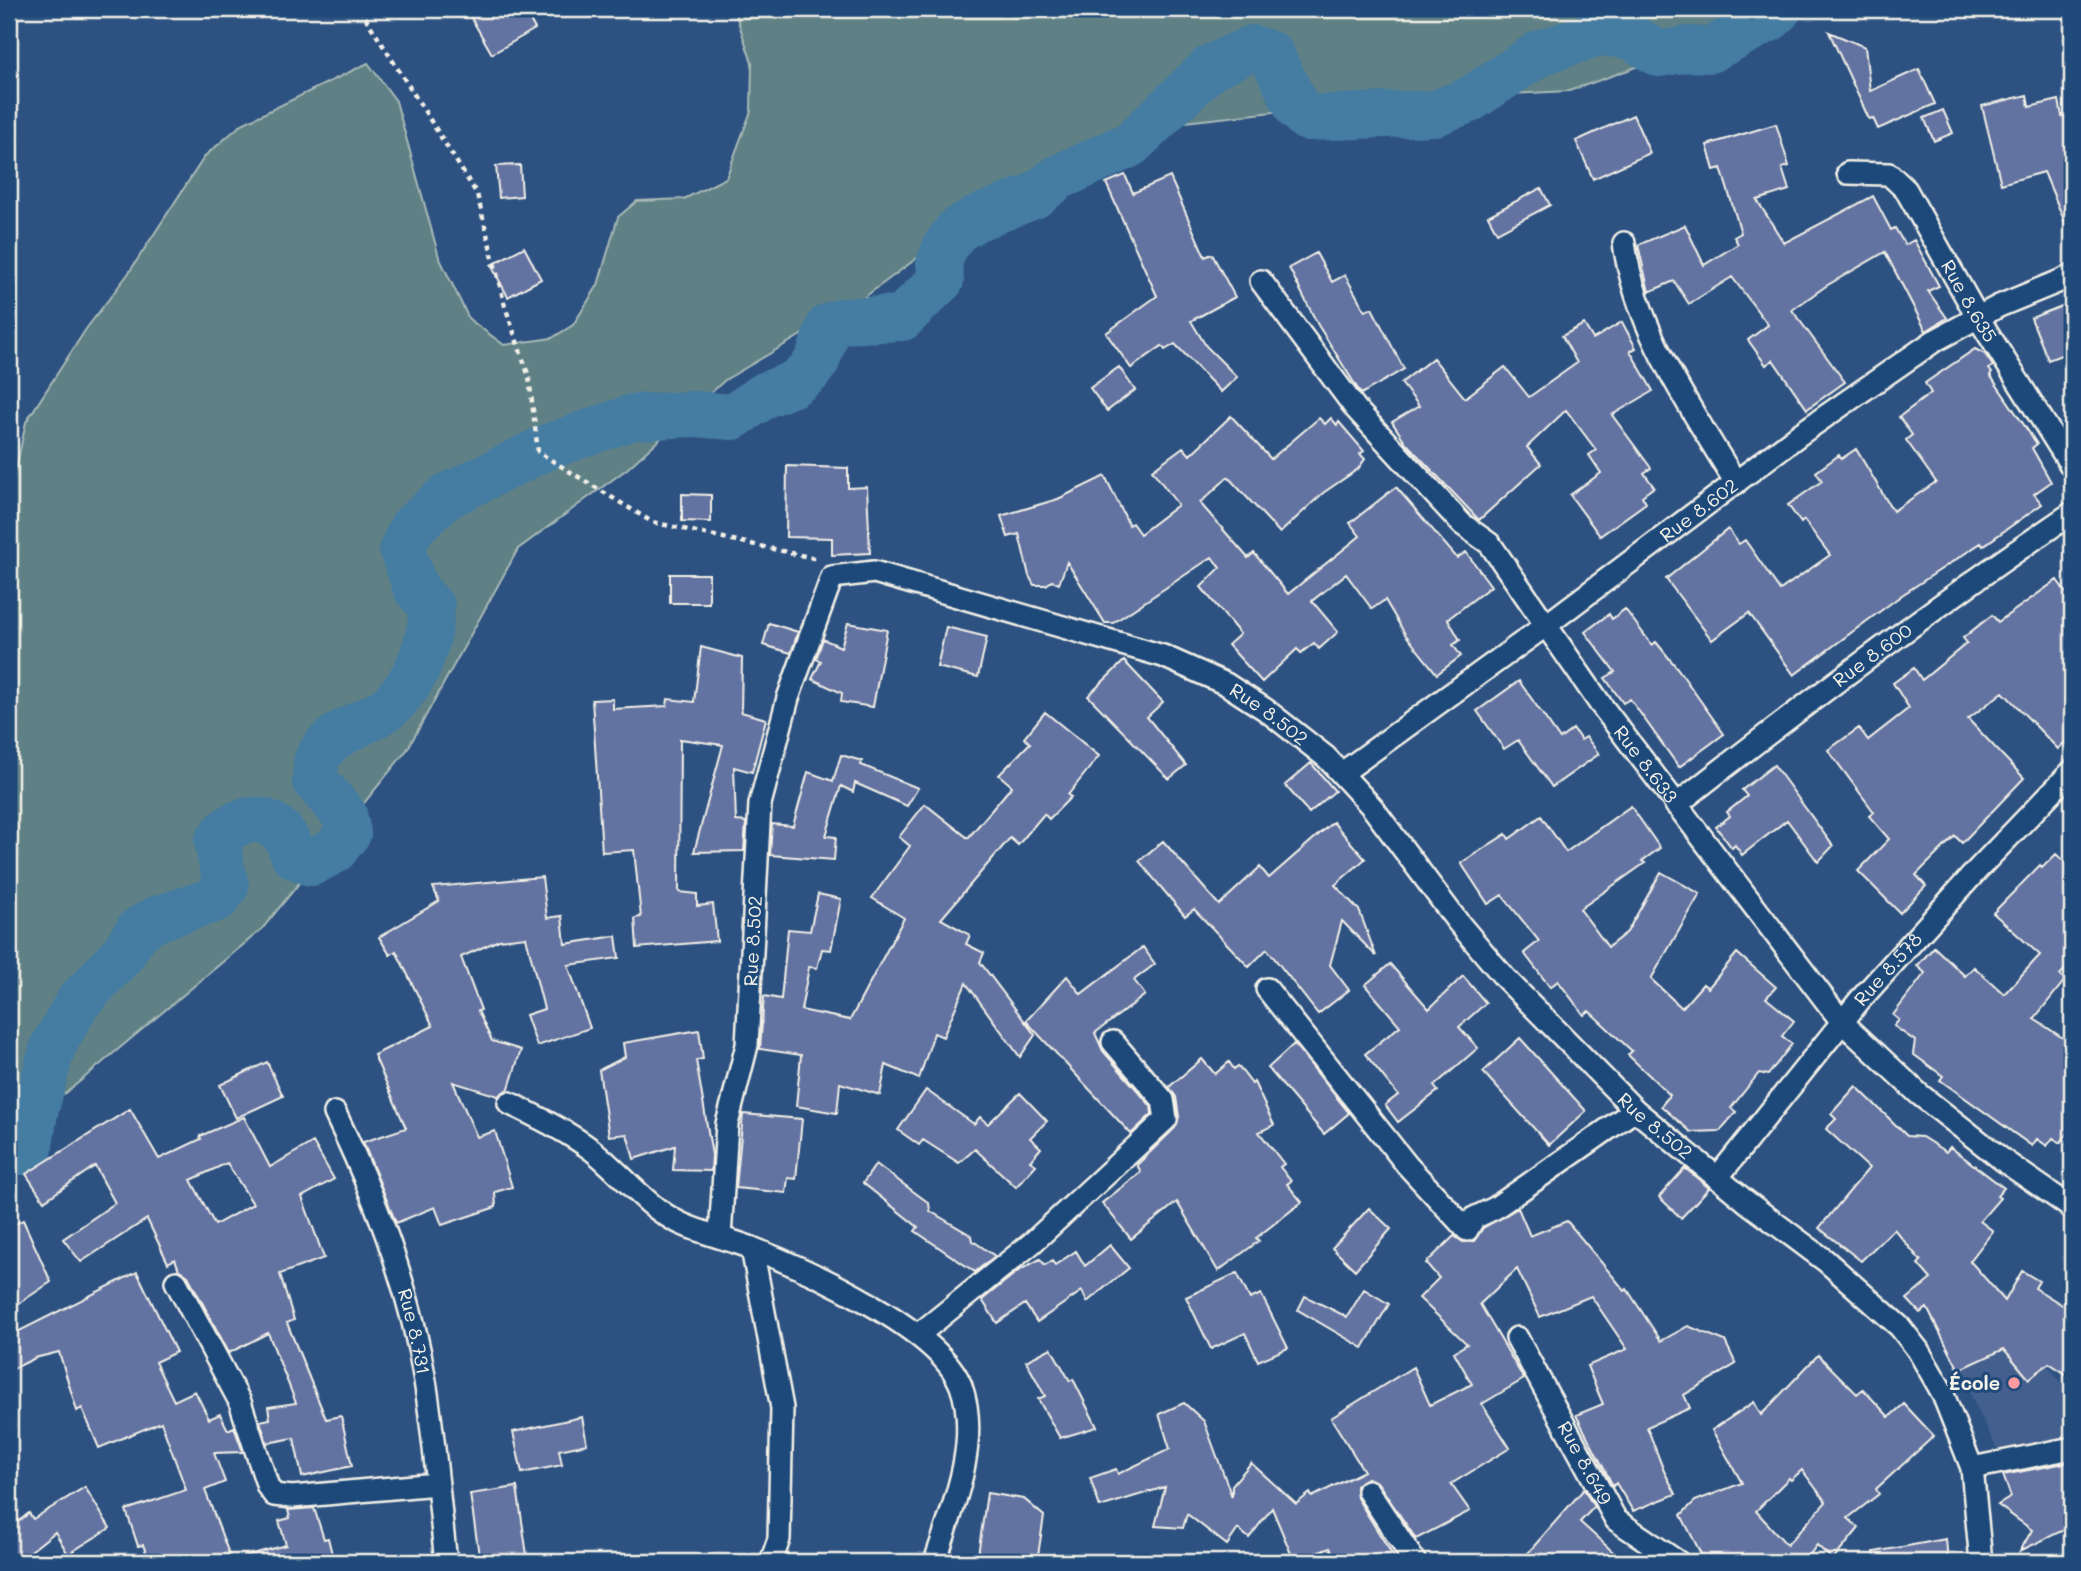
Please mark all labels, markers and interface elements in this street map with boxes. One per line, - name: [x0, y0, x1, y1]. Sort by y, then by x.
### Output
- street label: Rue 8.635: [1936, 255, 2003, 347]
- street label: Rue 8.602: [1654, 472, 1742, 547]
- street label: Rue 8.600: [1827, 617, 1917, 692]
- street label: Rue 8.502: [1225, 677, 1313, 750]
- street label: Rue 8.633: [1609, 720, 1684, 808]
- street label: Rue 8.502: [737, 895, 767, 987]
- street label: Rue 8.578: [1848, 927, 1927, 1011]
- street label: Rue 8.502: [1612, 1087, 1698, 1164]
- street label: Rue 8.731: [393, 1285, 437, 1376]
- place label: École: [1948, 1370, 2000, 1395]
- marker: École: [2006, 1375, 2022, 1391]
- street label: Rue 8.649: [1552, 1416, 1618, 1509]

